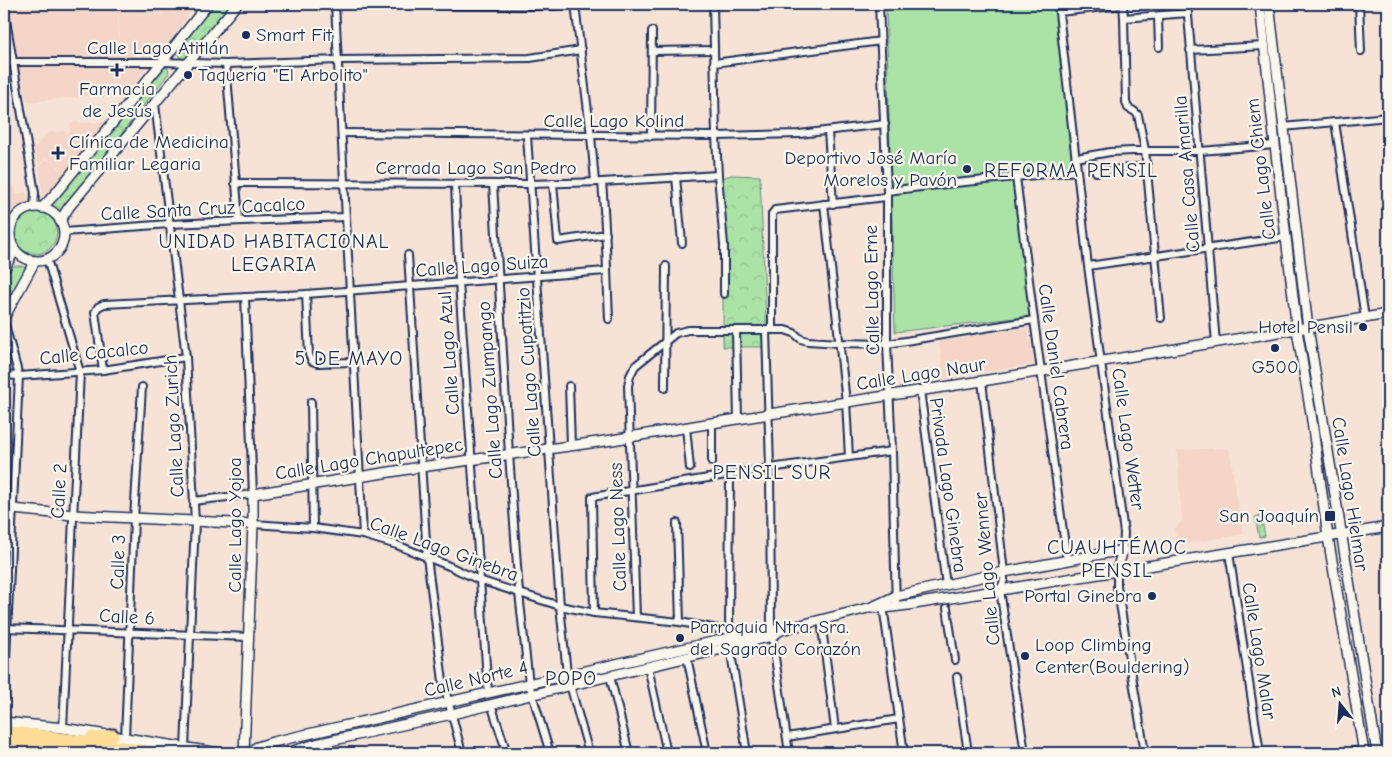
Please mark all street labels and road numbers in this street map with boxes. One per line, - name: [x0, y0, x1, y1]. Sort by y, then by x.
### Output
- street label: Calle Lago Atitlán: [87, 37, 229, 59]
- street label: Calle Casa Amarilla: [1169, 95, 1205, 253]
- street label: Calle Lago Chiem: [1241, 97, 1281, 241]
- street label: Calle Lago Kolind: [544, 110, 684, 132]
- street label: Cerrada Lago San Pedro: [375, 157, 577, 179]
- street label: Calle Santa Cruz Cacalco: [100, 193, 306, 225]
- street label: Calle Lago Erne: [860, 225, 884, 355]
- street label: Calle Lago Suiza: [415, 250, 549, 282]
- street label: Calle Daniel Cabrera: [1033, 282, 1079, 452]
- street label: Calle Lago Cupatitzio: [512, 286, 546, 458]
- street label: Calle Lago Azul: [434, 290, 464, 416]
- street label: Calle Lago Zumpango: [473, 300, 507, 480]
- street label: Calle Cacalco: [38, 336, 150, 370]
- street label: Calle Lago Naur: [855, 353, 988, 395]
- street label: Calle Lago Zurich: [159, 354, 189, 498]
- street label: Calle Lago Wetter: [1107, 367, 1149, 512]
- street label: Privada Lago Ginebra: [925, 396, 971, 574]
- street label: Calle Lago Hielmar: [1327, 415, 1373, 573]
- street label: Calle Lago Chapultepec: [274, 433, 464, 485]
- street label: Calle Lago Yojoa: [224, 457, 246, 593]
- street label: Calle Lago Ness: [605, 462, 631, 592]
- street label: Calle 2: [47, 463, 71, 519]
- street label: Calle Lago Wenner: [969, 491, 1005, 647]
- street label: Calle Lago Ginebra: [367, 512, 521, 586]
- street label: Calle 3: [106, 534, 130, 590]
- street label: Calle Lago Malar: [1237, 581, 1281, 721]
- street label: Calle 6: [98, 605, 156, 629]
- street label: Calle Norte 4: [422, 656, 530, 702]

